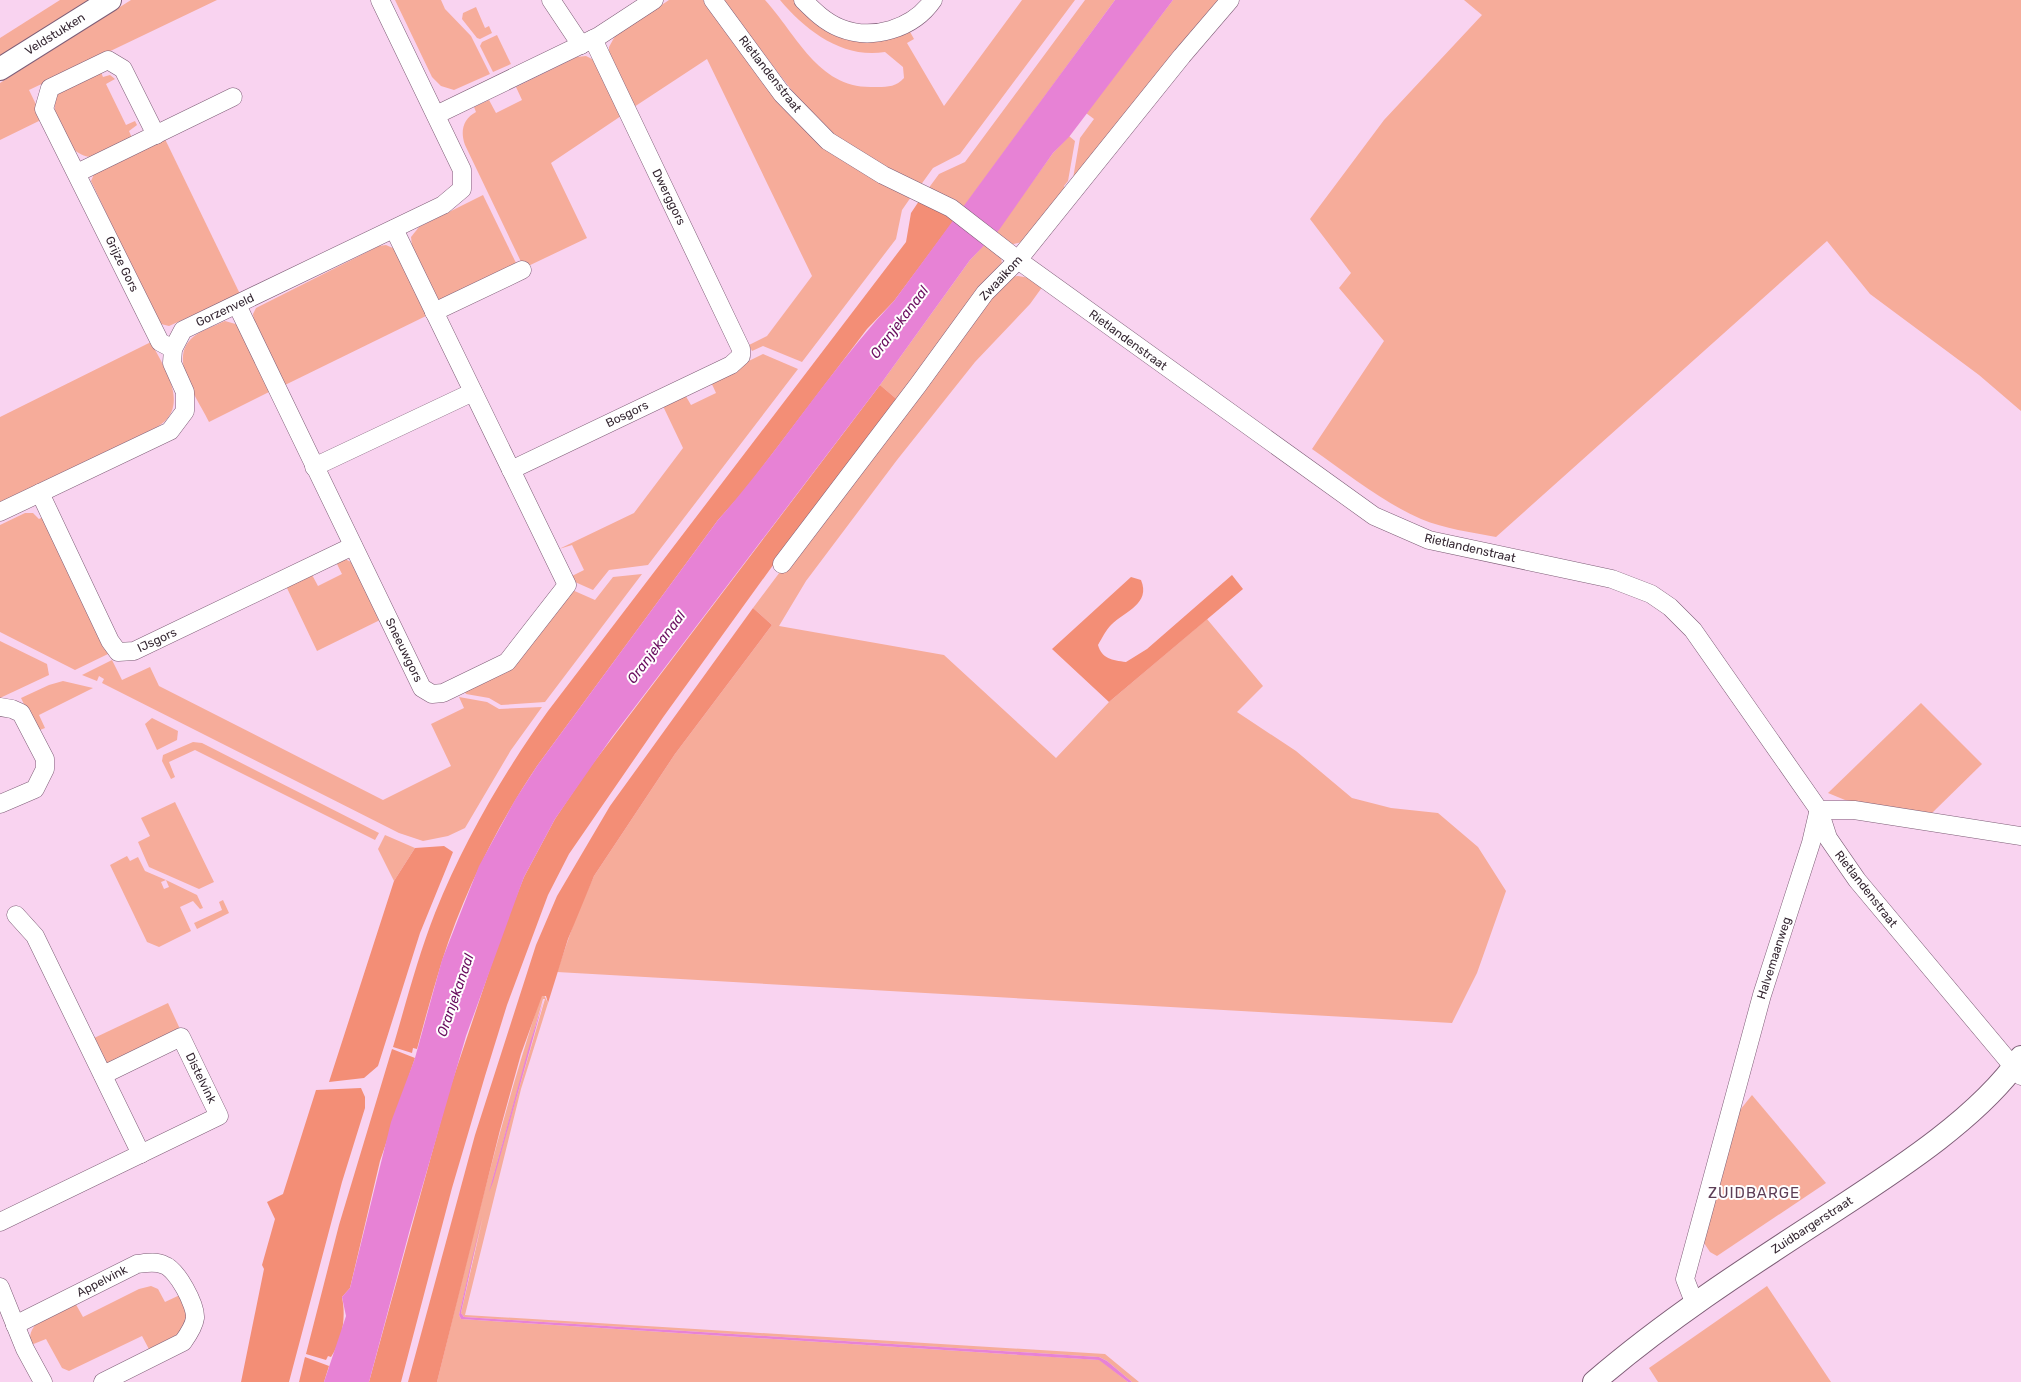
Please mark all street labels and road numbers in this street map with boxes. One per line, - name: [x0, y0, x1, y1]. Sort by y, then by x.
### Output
- street label: Veldstukken: [22, 10, 88, 58]
- street label: Rietlandenstraat: [736, 33, 804, 115]
- street label: Dwerggors: [649, 167, 689, 227]
- street label: Grijze Gors: [103, 234, 141, 294]
- street label: Zwaaikom: [977, 253, 1025, 303]
- street label: Gorzenveld: [194, 290, 256, 330]
- street label: Rietlandenstraat: [1086, 307, 1170, 373]
- street label: Bosgors: [603, 398, 651, 430]
- street label: Rietlandenstraat: [1423, 531, 1517, 565]
- street label: Sneeuwgors: [382, 616, 426, 684]
- street label: IJsgors: [135, 625, 179, 655]
- street label: Rietlandenstraat: [1832, 848, 1900, 930]
- street label: Halvemaanweg: [1754, 915, 1794, 1001]
- street label: Distelvink: [183, 1050, 220, 1106]
- street label: Zuidbargerstraat: [1769, 1193, 1856, 1256]
- street label: Appelvink: [74, 1262, 130, 1300]

